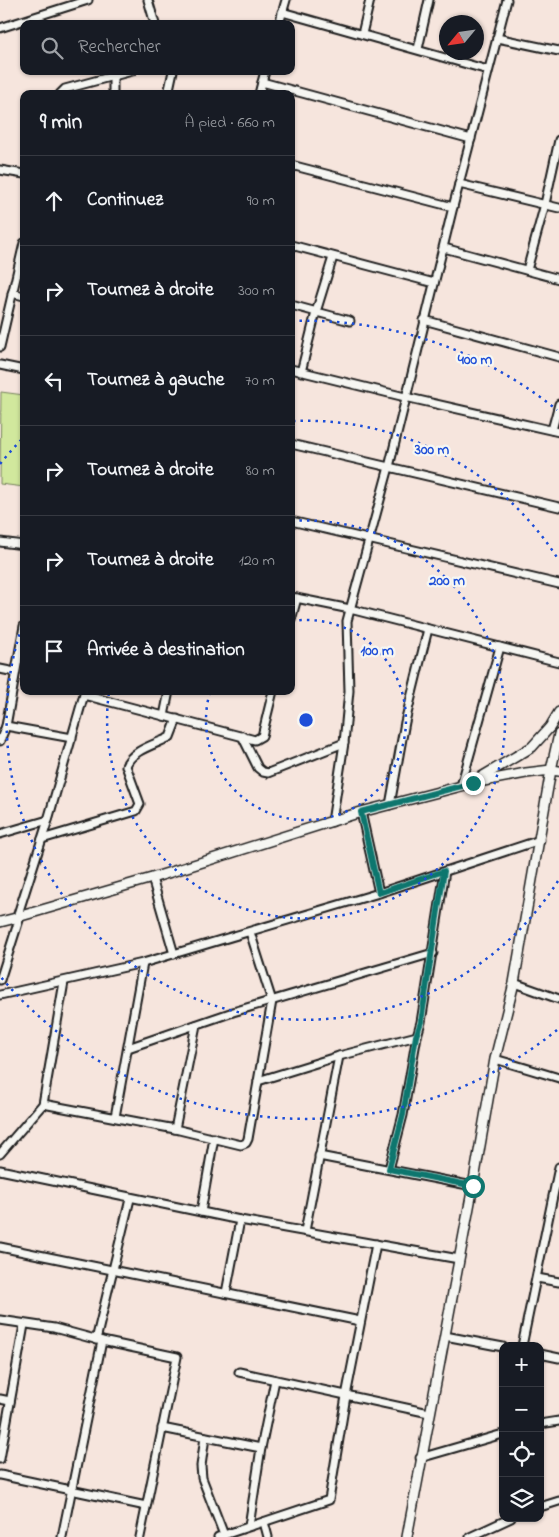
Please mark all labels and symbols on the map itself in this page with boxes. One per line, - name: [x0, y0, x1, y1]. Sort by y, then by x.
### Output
- north arrow: [439, 15, 484, 60]
- text: 400 m: [457, 349, 493, 371]
- text: 300 m: [414, 439, 450, 461]
- text: 200 m: [428, 570, 465, 592]
- text: 100 m: [360, 640, 394, 662]
- centre of rings: [297, 711, 315, 729]
- route end: [462, 772, 485, 795]
- route start: [462, 1175, 485, 1198]

